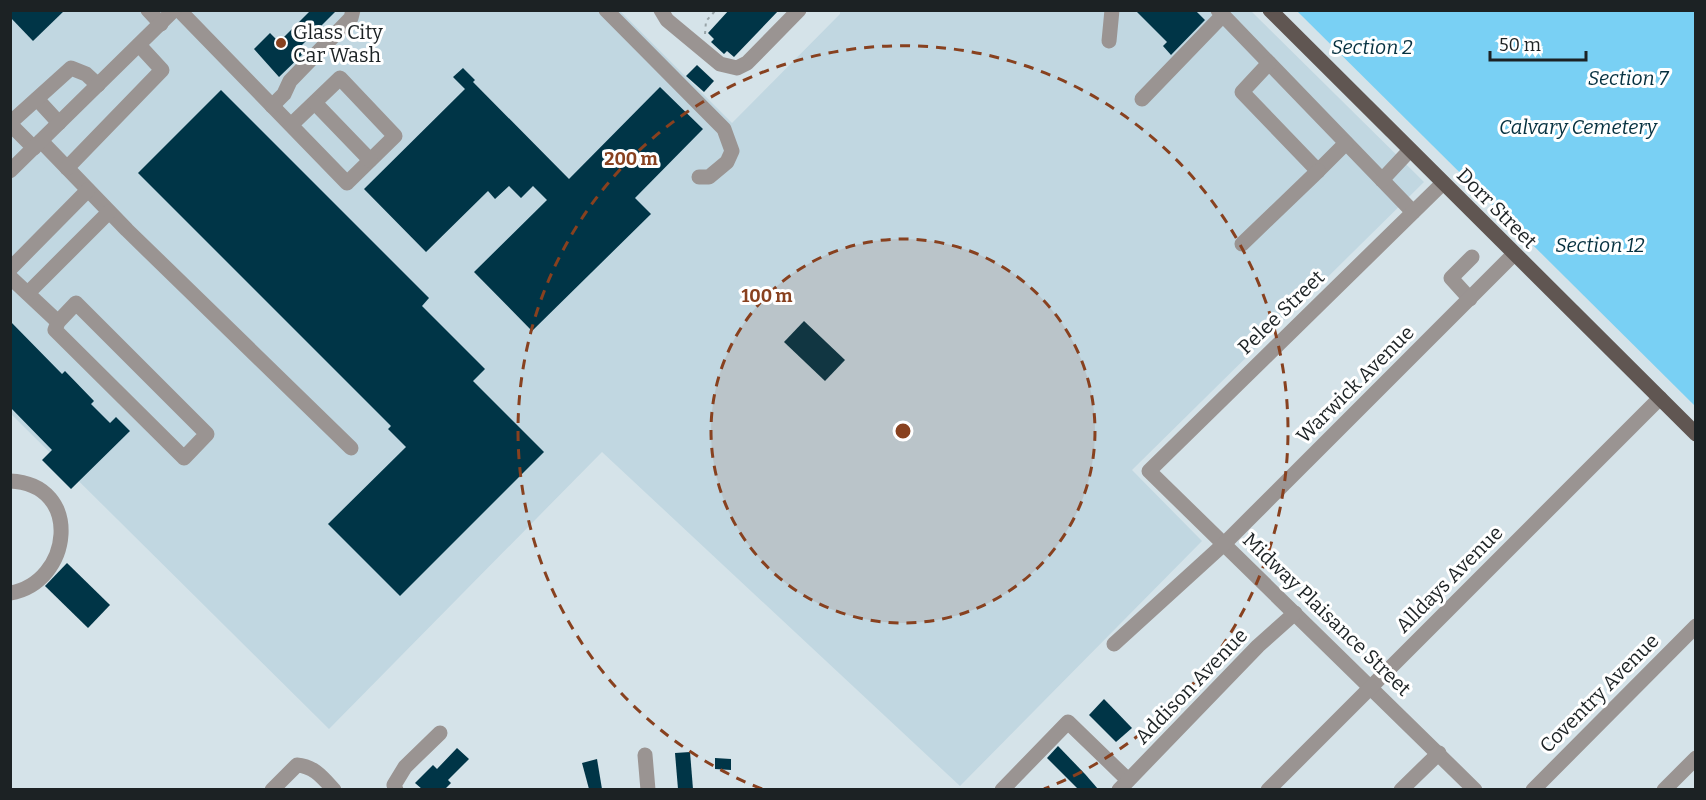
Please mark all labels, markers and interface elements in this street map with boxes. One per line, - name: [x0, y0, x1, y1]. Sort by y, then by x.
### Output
- place label: Glass City Car Wash: [293, 20, 383, 67]
- scale bar: [1490, 24, 1586, 62]
- text: 50 m: [1499, 34, 1541, 56]
- park label: Section 2: [1331, 35, 1413, 59]
- marker: Glass City Car Wash: [274, 36, 288, 50]
- park label: Section 7: [1588, 66, 1670, 90]
- park label: Calvary Cemetery: [1499, 115, 1659, 139]
- text: 200 m: [604, 148, 658, 170]
- street label: Dorr Street: [1452, 163, 1542, 253]
- park label: Section 12: [1555, 233, 1645, 257]
- street label: Pelee Street: [1233, 265, 1329, 359]
- text: 100 m: [741, 285, 793, 307]
- street label: Warwick Avenue: [1291, 320, 1419, 448]
- centre of rings: [893, 421, 913, 441]
- street label: Alldays Avenue: [1391, 521, 1507, 637]
- street label: Midway Plaisance Street: [1238, 527, 1416, 701]
- street label: Addison Avenue: [1130, 623, 1252, 749]
- street label: Coventry Avenue: [1534, 628, 1664, 758]

